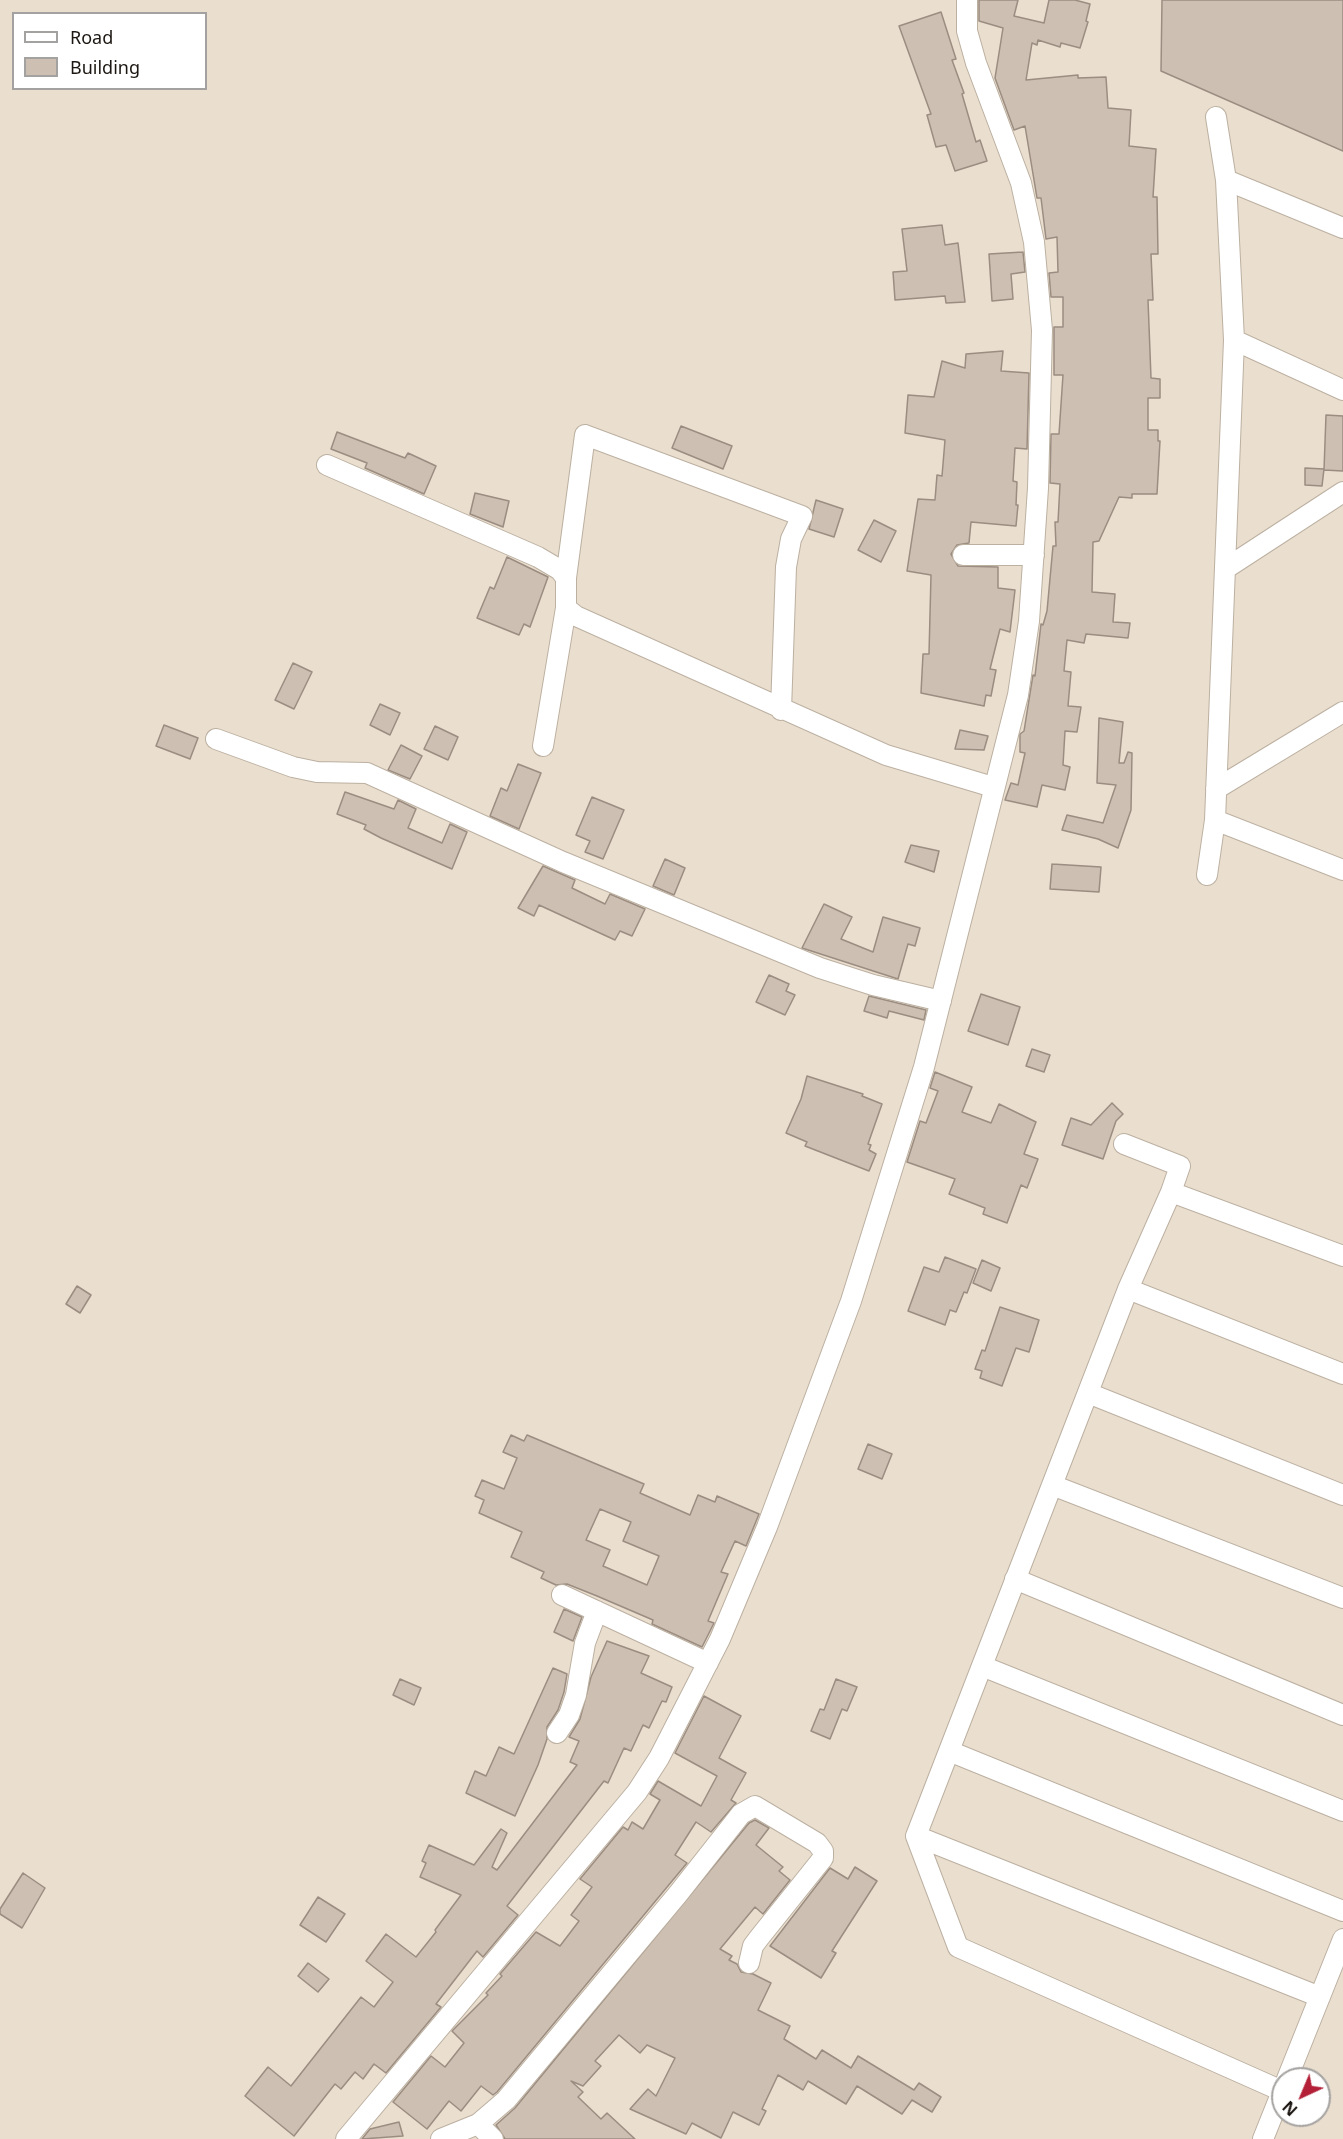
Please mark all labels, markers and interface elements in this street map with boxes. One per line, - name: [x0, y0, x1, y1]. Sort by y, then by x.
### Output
- legend: [12, 12, 207, 90]
- text: Road: [70, 25, 113, 49]
- text: Building: [70, 55, 140, 79]
- north arrow: [1271, 2067, 1331, 2127]
- text: N: [1278, 2096, 1302, 2121]

